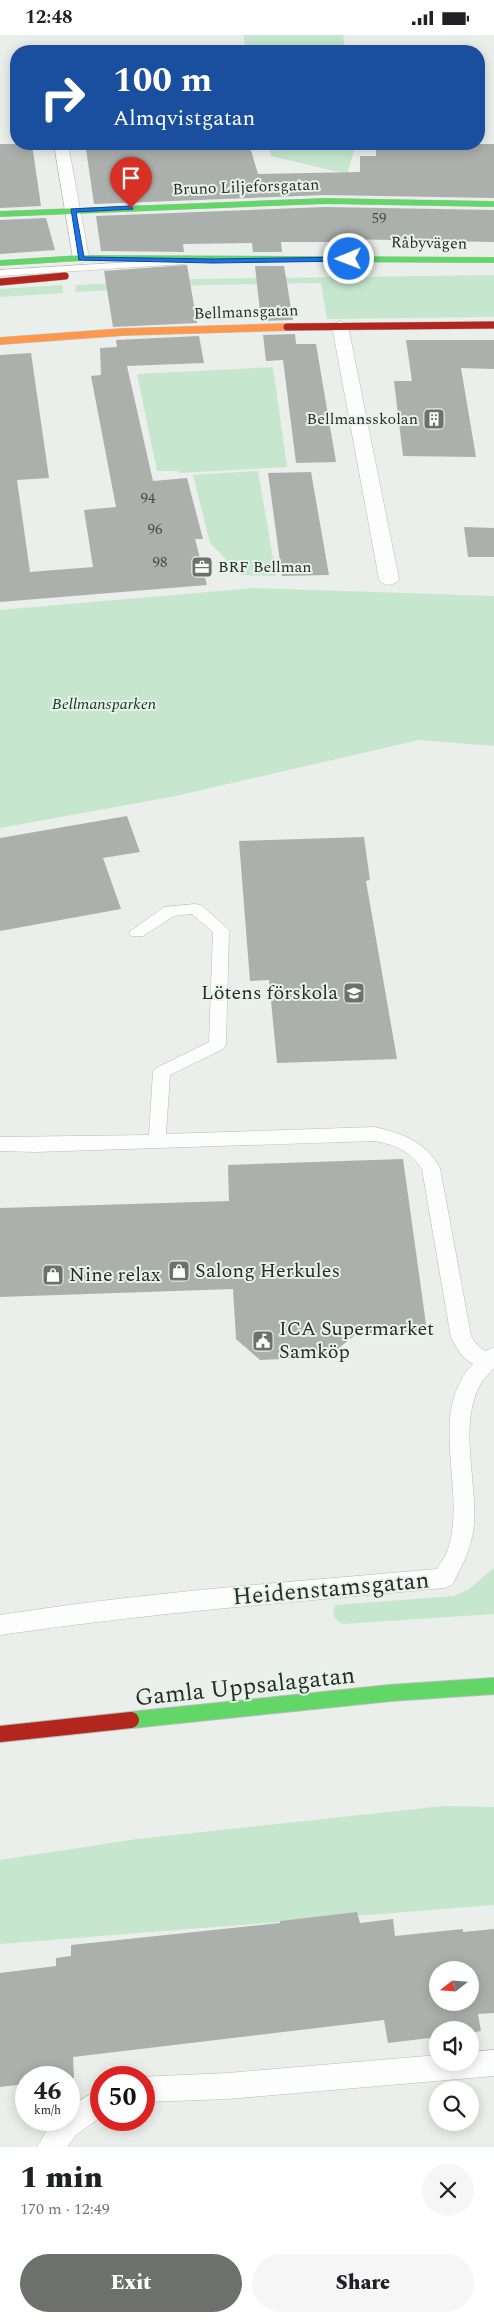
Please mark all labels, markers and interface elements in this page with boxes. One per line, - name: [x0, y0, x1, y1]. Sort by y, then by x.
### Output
- text: 12:48: [25, 3, 73, 32]
- text: 100 m: [113, 54, 212, 107]
- icon: right: [30, 65, 95, 130]
- text: Almqvistgatan: [113, 102, 255, 135]
- pin: [110, 157, 152, 208]
- icon: arrive: [117, 164, 145, 192]
- street label: Bruno Liljeforsgatan: [172, 172, 320, 202]
- house number: 59: [371, 207, 387, 230]
- street label: Råbyvägen: [391, 230, 467, 256]
- position arrow: [322, 232, 374, 284]
- street label: Bellmansgatan: [193, 298, 299, 326]
- place label: Bellmansskolan: [307, 407, 418, 431]
- building icon: Bellmansskolan: [422, 407, 446, 431]
- house number: 94: [140, 487, 156, 510]
- house number: 96: [147, 518, 163, 541]
- house number: 98: [152, 551, 168, 574]
- office icon: BRF Bellman: [190, 555, 214, 579]
- place label: BRF Bellman: [218, 555, 312, 579]
- park label: Bellmansparken: [52, 692, 157, 716]
- place label: Lötens förskola: [201, 978, 338, 1008]
- school or university icon: Lötens förskola: [342, 981, 366, 1005]
- place label: Salong Herkules: [195, 1256, 340, 1286]
- shop icon: Salong Herkules: [167, 1259, 191, 1283]
- place label: Nine relax: [69, 1260, 161, 1290]
- shop icon: Nine relax: [41, 1263, 65, 1287]
- place label: ICA Supermarket Samköp: [279, 1314, 434, 1367]
- public building icon: ICA Supermarket Samköp: [251, 1329, 275, 1353]
- street label: Heidenstamsgatan: [231, 1562, 431, 1616]
- street label: Gamla Uppsalagatan: [133, 1658, 357, 1716]
- north arrow: [429, 1961, 479, 2011]
- map controls: [429, 1961, 479, 2131]
- button: sound: [429, 2021, 479, 2071]
- speed limit sign: 50: [90, 2066, 155, 2131]
- text: 46: [33, 2073, 62, 2111]
- button: search: [429, 2081, 479, 2131]
- text: km/h: [34, 2101, 61, 2120]
- text: 1 min: [20, 2155, 103, 2201]
- button: close: [422, 2164, 474, 2216]
- text: 170 m · 12:49: [20, 2197, 110, 2221]
- button: Exit: [20, 2254, 242, 2312]
- button: Share: [252, 2254, 474, 2312]

